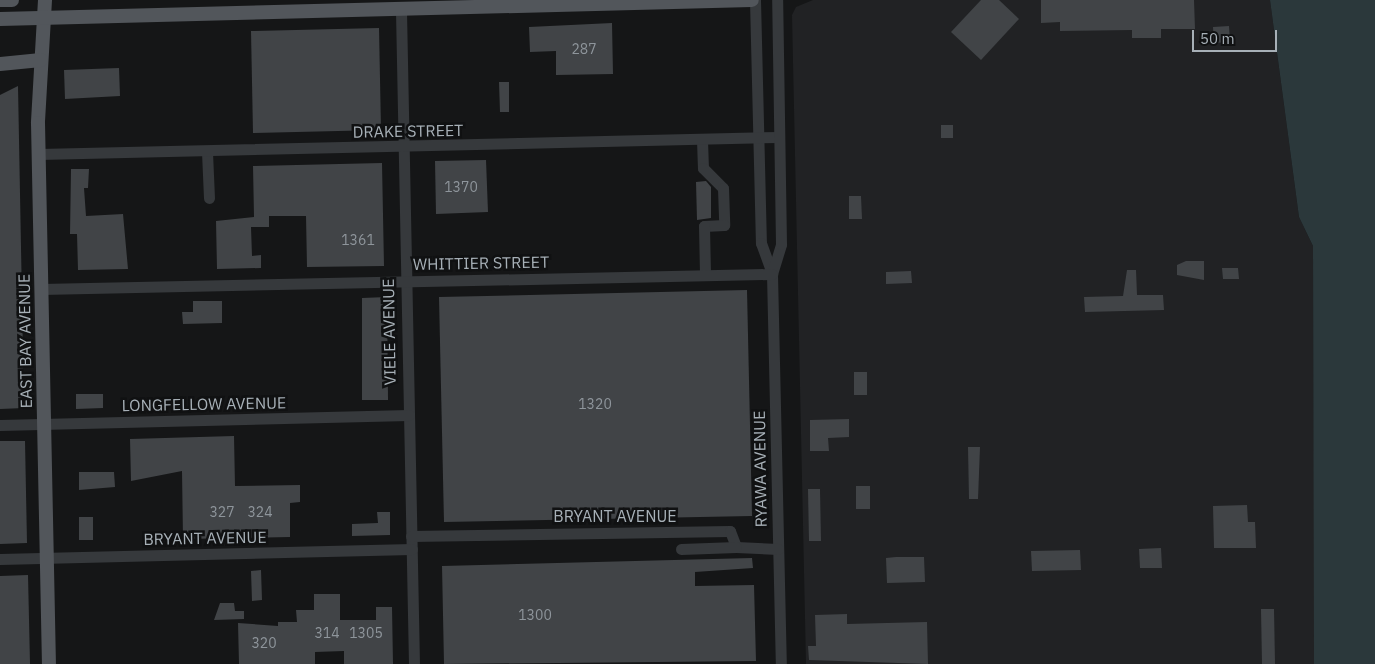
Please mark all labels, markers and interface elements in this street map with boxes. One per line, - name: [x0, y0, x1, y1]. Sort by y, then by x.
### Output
- scale bar: [1195, 20, 1280, 52]
- text: 50 m: [1200, 29, 1235, 48]
- house number: 287: [571, 41, 597, 57]
- street label: DRAKE STREET: [352, 120, 464, 142]
- house number: 1370: [444, 179, 478, 195]
- house number: 1361: [341, 232, 375, 248]
- street label: WHITTIER STREET: [413, 252, 549, 274]
- street label: EAST BAY AVENUE: [14, 273, 36, 409]
- street label: VIELE AVENUE: [378, 278, 400, 386]
- street label: LONGFELLOW AVENUE: [122, 393, 286, 415]
- house number: 1320: [578, 396, 612, 412]
- street label: RYAWA AVENUE: [749, 410, 771, 528]
- house number: 327: [209, 504, 235, 520]
- house number: 324: [247, 504, 273, 520]
- street label: BRYANT AVENUE: [553, 506, 677, 526]
- street label: BRYANT AVENUE: [143, 527, 267, 549]
- house number: 1300: [518, 607, 552, 623]
- house number: 314: [314, 625, 340, 641]
- house number: 1305: [349, 625, 383, 641]
- house number: 320: [251, 635, 277, 651]

